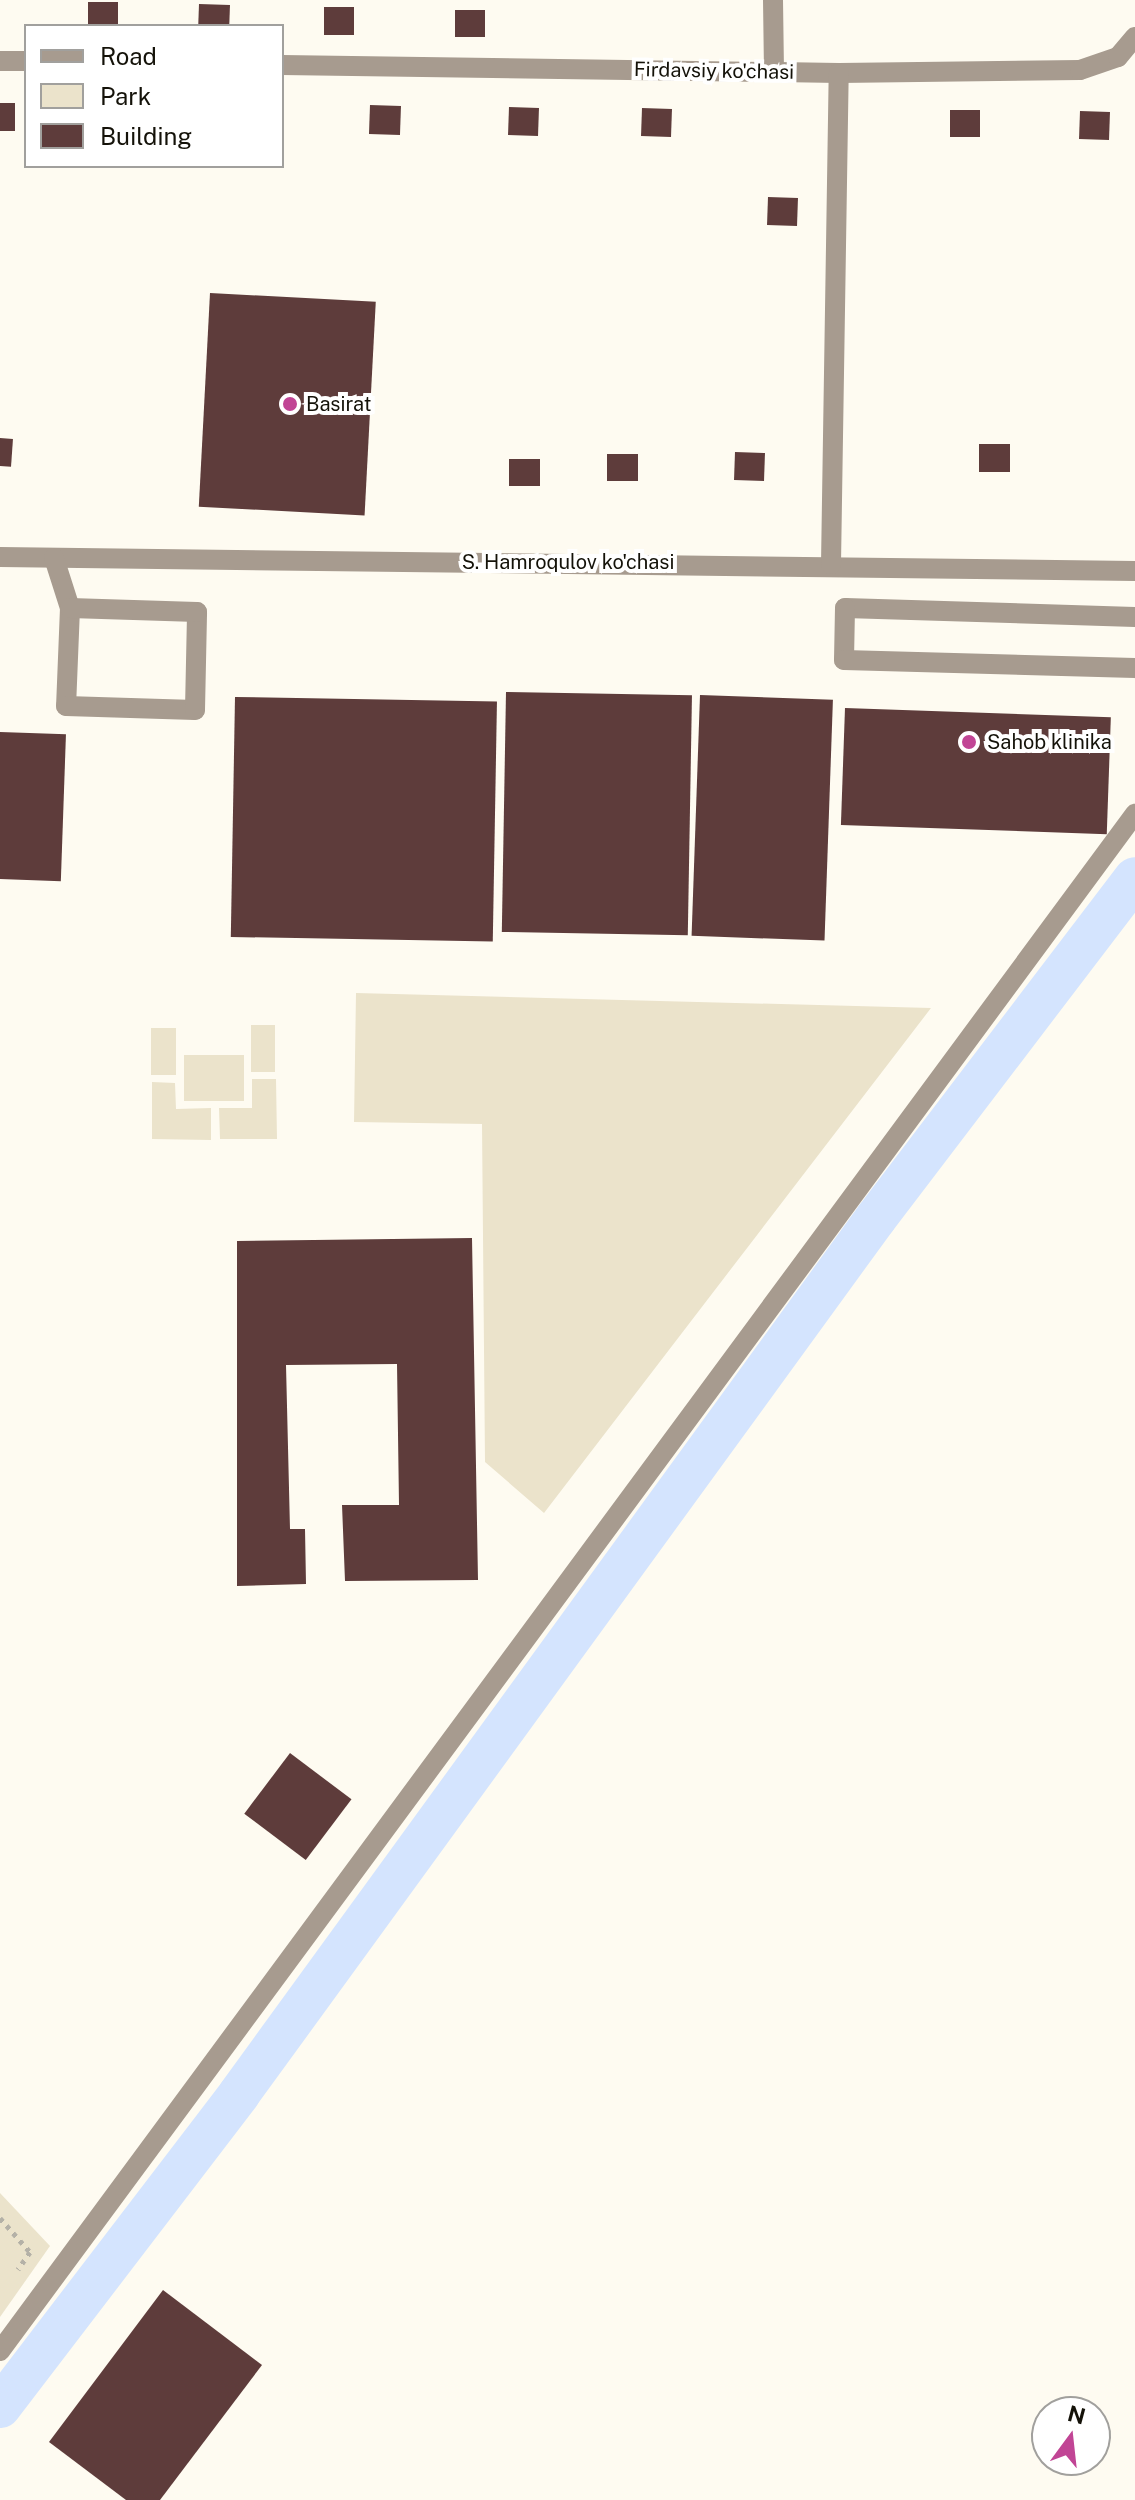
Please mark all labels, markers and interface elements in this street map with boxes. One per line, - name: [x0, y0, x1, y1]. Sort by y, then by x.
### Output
- legend: [24, 24, 284, 168]
- text: Road: [100, 42, 157, 70]
- street label: Firdavsiy ko'chasi: [634, 58, 794, 84]
- text: Park: [100, 82, 151, 110]
- text: Building: [100, 122, 192, 150]
- place label: Basirat: [306, 392, 371, 416]
- marker: Basirat: [281, 395, 299, 413]
- street label: S. Hamroqulov ko'chasi: [462, 550, 674, 574]
- place label: Sahob klinika: [987, 730, 1112, 754]
- marker: Sahob klinika: [958, 731, 980, 753]
- north arrow: [1031, 2396, 1111, 2476]
- text: N: [1065, 2400, 1088, 2430]

